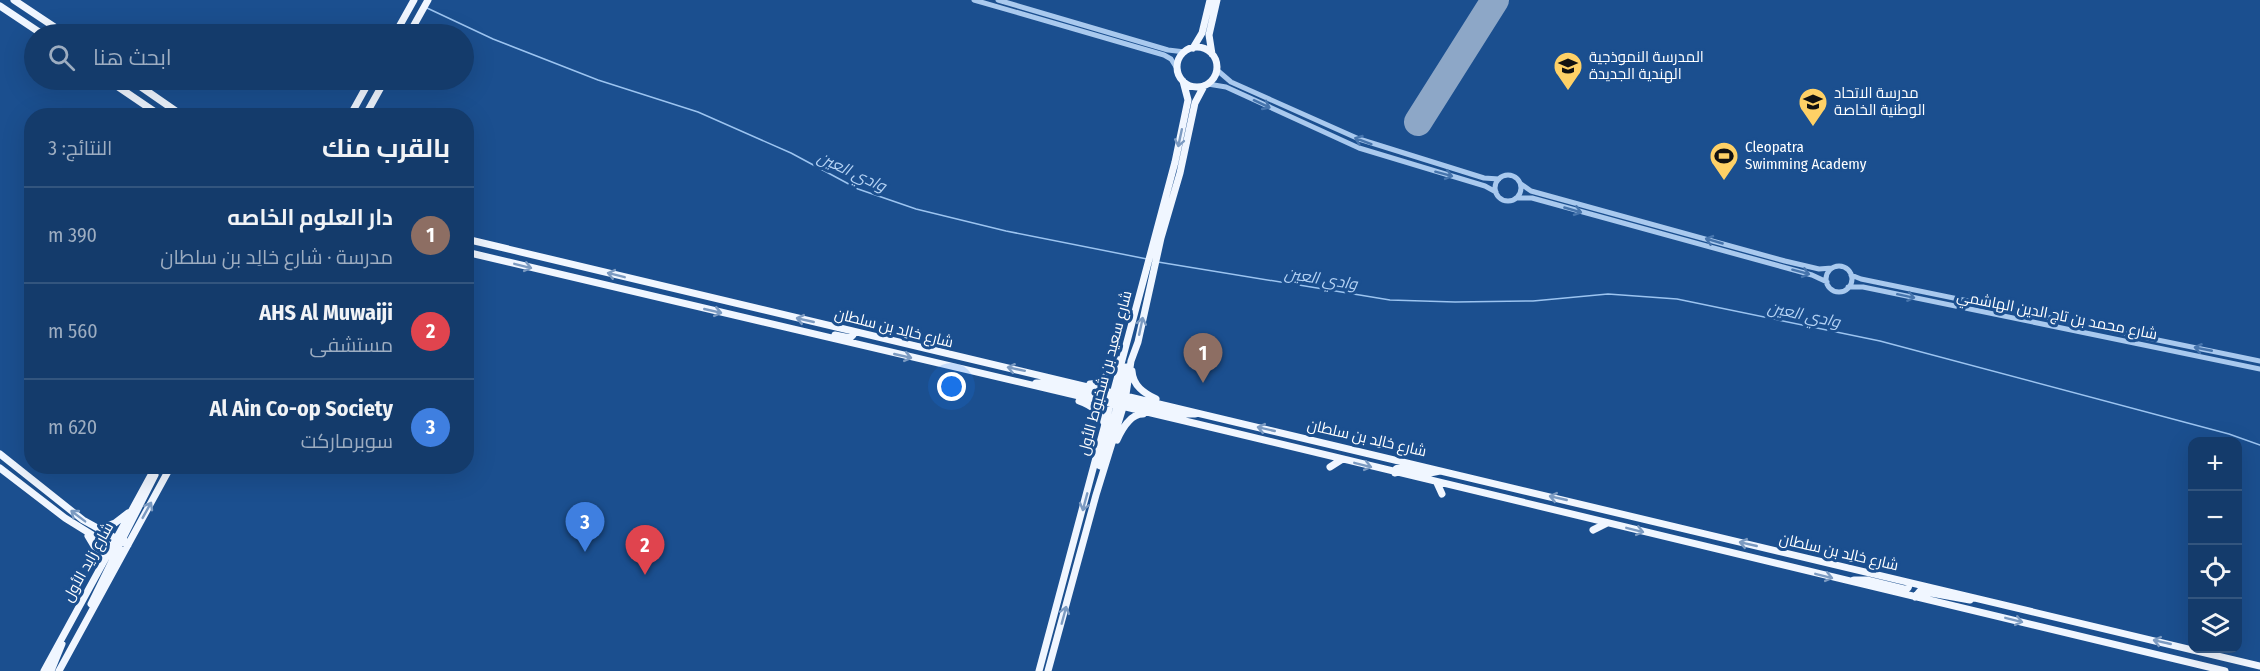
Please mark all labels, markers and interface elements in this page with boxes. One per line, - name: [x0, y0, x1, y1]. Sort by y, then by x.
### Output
- search box: [24, 24, 474, 90]
- icon: search: [45, 41, 78, 74]
- text: ابحث هنا: [93, 44, 172, 71]
- place label: المدرسة النموذجية الهندية الجديدة: [1589, 48, 1704, 84]
- school or university icon: المدرسة النموذجية الهندية الجديدة: [1552, 50, 1584, 92]
- place label: مدرسة الاتحاد الوطنية الخاصة: [1834, 84, 1926, 119]
- school or university icon: مدرسة الاتحاد الوطنية الخاصة: [1797, 86, 1829, 128]
- one-way arrow: [1253, 99, 1271, 111]
- one-way arrow: [1173, 128, 1185, 147]
- text: بالقرب منك: [322, 133, 450, 164]
- one-way arrow: [1354, 135, 1372, 146]
- text: النتائج: 3: [48, 136, 112, 160]
- place label: Cleopatra Swimming Academy: [1745, 138, 1867, 173]
- sports icon: Cleopatra Swimming Academy: [1708, 140, 1740, 182]
- water label: وادي العين: [813, 147, 890, 199]
- one-way arrow: [1434, 169, 1453, 181]
- text: دار العلوم الخاصه: [227, 204, 393, 231]
- one-way arrow: [1563, 205, 1582, 216]
- text: 390 m: [48, 223, 97, 247]
- text: 1: [426, 223, 435, 247]
- one-way arrow: [1705, 235, 1724, 246]
- text: مدرسة · شارع خالِد بن سلطان: [160, 245, 393, 269]
- one-way arrow: [514, 260, 533, 272]
- water label: وادي العين: [1283, 263, 1360, 297]
- one-way arrow: [1792, 267, 1811, 279]
- one-way arrow: [607, 269, 626, 281]
- street label: شارع محمد بن تاج الدين الهاشمي: [1955, 287, 2159, 346]
- street label: شارع سعيد بن شخبوط الأول: [1074, 289, 1138, 458]
- one-way arrow: [1896, 291, 1915, 303]
- water label: وادي العين: [1765, 298, 1843, 335]
- text: AHS Al Muwaiji: [259, 299, 393, 326]
- street label: شارع خالِد بن سلطان: [832, 305, 955, 353]
- one-way arrow: [703, 306, 722, 318]
- one-way arrow: [796, 314, 816, 325]
- one-way arrow: [1136, 317, 1147, 336]
- text: 560 m: [48, 319, 98, 343]
- text: 2: [426, 319, 435, 343]
- text: مستشفى: [309, 333, 393, 357]
- pin: 1: [1184, 334, 1222, 383]
- one-way arrow: [2193, 343, 2213, 354]
- one-way arrow: [893, 351, 912, 363]
- one-way arrow: [1007, 363, 1026, 374]
- your location: [937, 372, 966, 401]
- text: Al Ain Co-op Society: [210, 395, 393, 422]
- text: 620 m: [48, 415, 97, 439]
- text: 3: [426, 415, 435, 439]
- street label: شارع خالِد بن سلطان: [1305, 416, 1428, 462]
- one-way arrow: [1257, 422, 1276, 434]
- text: سوبرماركت: [301, 429, 393, 453]
- map controls: [2188, 437, 2242, 653]
- button: +: [2188, 437, 2242, 491]
- one-way arrow: [1353, 460, 1372, 472]
- button: −: [2188, 491, 2242, 545]
- one-way arrow: [1078, 492, 1090, 511]
- one-way arrow: [1549, 492, 1568, 504]
- one-way arrow: [141, 502, 153, 519]
- pin: 3: [566, 502, 604, 552]
- one-way arrow: [70, 510, 86, 523]
- street label: شارع زايد الأول: [59, 519, 119, 606]
- one-way arrow: [1625, 524, 1644, 536]
- pin: 2: [626, 526, 664, 575]
- street label: شارع خالِد بن سلطان: [1777, 530, 1900, 576]
- one-way arrow: [1739, 537, 1758, 549]
- button: locate: [2188, 545, 2242, 599]
- one-way arrow: [1814, 570, 1833, 582]
- button: layers: [2188, 599, 2242, 653]
- one-way arrow: [1058, 605, 1070, 624]
- one-way arrow: [2004, 615, 2023, 627]
- one-way arrow: [2153, 636, 2172, 648]

